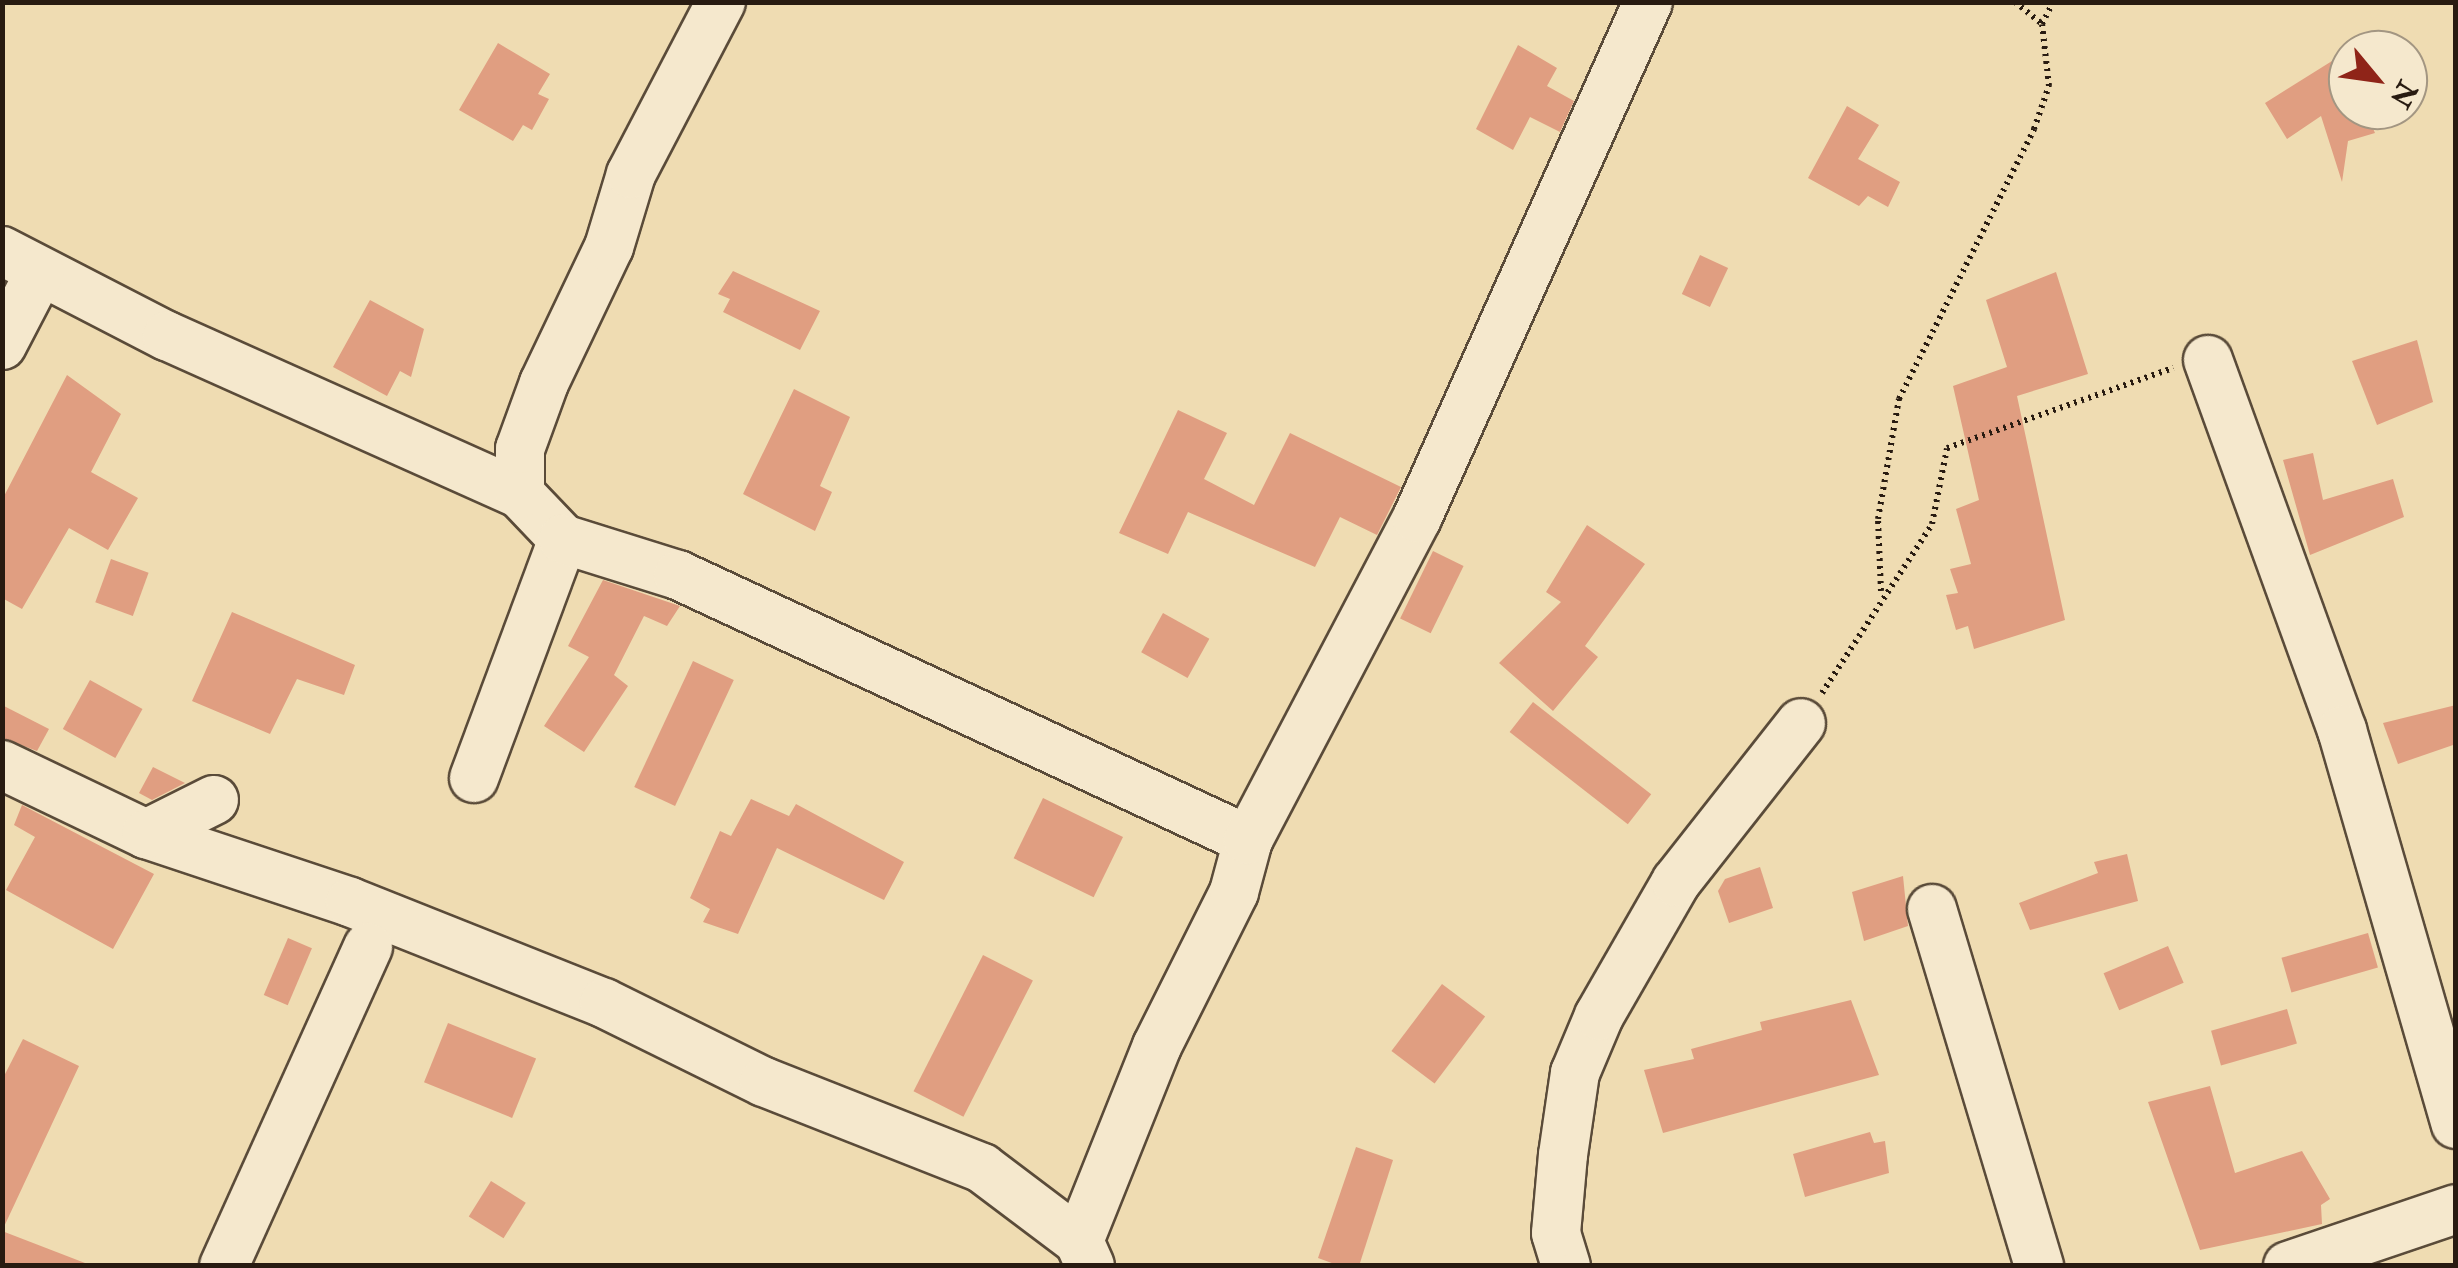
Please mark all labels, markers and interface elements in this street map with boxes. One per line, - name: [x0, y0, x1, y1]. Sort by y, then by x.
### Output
- north arrow: [2328, 30, 2428, 130]
- text: N: [2382, 74, 2424, 113]

